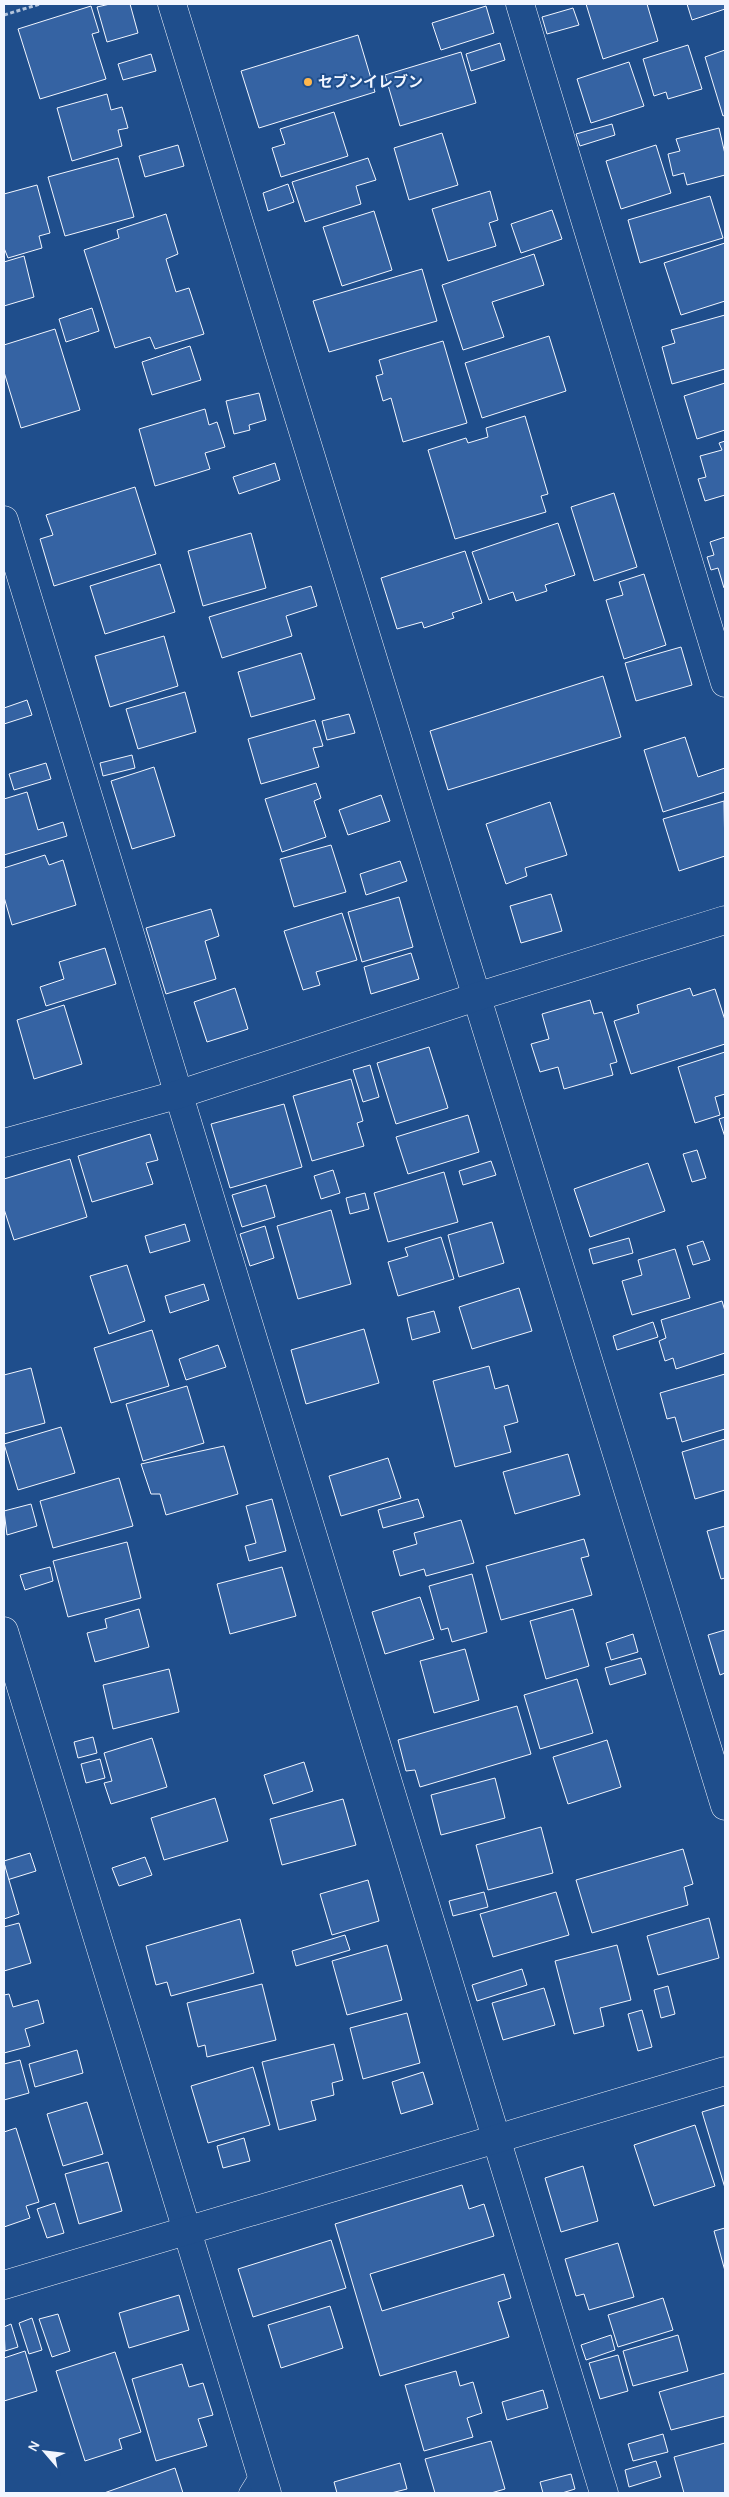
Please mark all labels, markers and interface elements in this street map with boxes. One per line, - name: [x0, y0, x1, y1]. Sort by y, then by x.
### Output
- place label: セブンイレブン: [318, 73, 423, 91]
- marker: セブンイレブン: [302, 76, 314, 88]
- north arrow: [20, 2427, 70, 2477]
- text: N: [24, 2438, 44, 2455]

